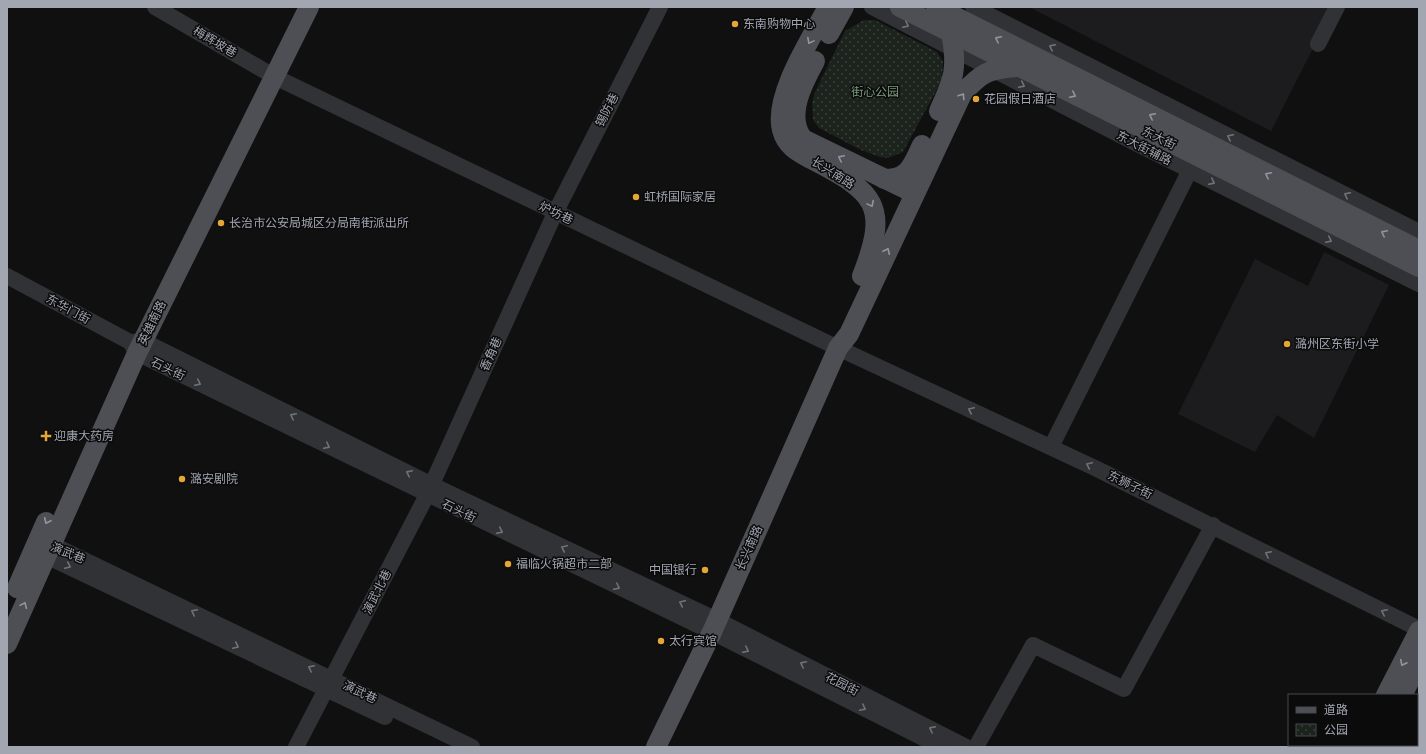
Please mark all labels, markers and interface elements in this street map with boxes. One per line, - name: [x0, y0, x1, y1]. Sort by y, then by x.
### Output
- place label: 东南购物中心: [743, 17, 815, 31]
- marker: 东南购物中心: [730, 19, 740, 29]
- one-way arrow: [902, 20, 909, 28]
- street label: 梅辉坡巷: [191, 24, 239, 60]
- one-way arrow: [995, 36, 1002, 44]
- one-way arrow: [807, 37, 815, 45]
- one-way arrow: [1049, 44, 1056, 52]
- one-way arrow: [1018, 80, 1025, 87]
- park label: 街心公园: [851, 85, 899, 99]
- one-way arrow: [1069, 90, 1076, 98]
- street label: 锡防巷: [593, 91, 621, 129]
- place label: 花园假日酒店: [984, 92, 1056, 106]
- one-way arrow: [957, 93, 964, 100]
- marker: 花园假日酒店: [971, 94, 981, 104]
- one-way arrow: [1148, 114, 1156, 121]
- street label: 东大街: [1140, 124, 1178, 152]
- street label: 东大街辅路: [1114, 128, 1174, 168]
- one-way arrow: [1227, 134, 1235, 142]
- street label: 长兴南路: [809, 154, 857, 192]
- one-way arrow: [838, 155, 845, 163]
- one-way arrow: [1265, 172, 1272, 180]
- one-way arrow: [1208, 177, 1216, 185]
- place label: 虹桥国际家居: [644, 190, 716, 204]
- marker: 虹桥国际家居: [631, 192, 641, 202]
- one-way arrow: [1343, 193, 1351, 200]
- street label: 炉坊巷: [537, 199, 575, 227]
- one-way arrow: [866, 200, 874, 207]
- place label: 长治市公安局城区分局南街派出所: [229, 216, 409, 230]
- marker: 长治市公安局城区分局南街派出所: [216, 218, 226, 228]
- one-way arrow: [1381, 230, 1388, 238]
- one-way arrow: [1325, 235, 1332, 242]
- one-way arrow: [882, 248, 890, 255]
- street label: 东华门街: [44, 292, 92, 326]
- street label: 英雄南路: [135, 298, 169, 348]
- street label: 香角巷: [477, 335, 505, 373]
- place label: 潞州区东街小学: [1295, 337, 1379, 351]
- marker: 潞州区东街小学: [1282, 339, 1292, 349]
- street label: 石头街: [149, 355, 187, 383]
- one-way arrow: [193, 378, 201, 386]
- one-way arrow: [968, 407, 975, 415]
- one-way arrow: [289, 413, 297, 421]
- place label: 迎康大药房: [54, 429, 114, 443]
- marker: 迎康大药房: [41, 431, 51, 441]
- one-way arrow: [323, 442, 330, 449]
- one-way arrow: [1085, 462, 1093, 470]
- street label: 东狮子街: [1105, 468, 1155, 502]
- one-way arrow: [406, 471, 413, 478]
- place label: 潞安剧院: [190, 472, 238, 486]
- marker: 潞安剧院: [177, 474, 187, 484]
- street label: 石头街: [440, 497, 478, 525]
- one-way arrow: [44, 517, 52, 524]
- street label: 长兴南路: [733, 523, 765, 573]
- one-way arrow: [495, 526, 503, 534]
- street label: 演武巷: [49, 540, 87, 566]
- one-way arrow: [561, 545, 569, 553]
- one-way arrow: [1265, 551, 1272, 558]
- place label: 福临火锅超市二部: [516, 557, 612, 571]
- marker: 福临火锅超市二部: [503, 559, 513, 569]
- one-way arrow: [64, 561, 71, 569]
- place label: 中国银行: [649, 563, 697, 577]
- marker: 中国银行: [700, 565, 710, 575]
- street label: 演武北巷: [360, 567, 394, 617]
- one-way arrow: [613, 582, 620, 590]
- one-way arrow: [679, 600, 686, 608]
- one-way arrow: [19, 602, 27, 610]
- one-way arrow: [190, 609, 198, 617]
- one-way arrow: [1381, 609, 1388, 617]
- place label: 太行宾馆: [669, 634, 717, 648]
- marker: 太行宾馆: [656, 636, 666, 646]
- one-way arrow: [232, 641, 239, 649]
- one-way arrow: [742, 645, 750, 653]
- one-way arrow: [1400, 659, 1407, 666]
- one-way arrow: [800, 661, 807, 669]
- one-way arrow: [308, 665, 315, 673]
- street label: 花园街: [823, 670, 861, 698]
- street label: 演武巷: [341, 678, 379, 706]
- legend: [1288, 694, 1418, 746]
- one-way arrow: [859, 703, 866, 711]
- text: 道路: [1324, 703, 1348, 717]
- text: 公园: [1324, 723, 1348, 737]
- one-way arrow: [928, 726, 936, 734]

